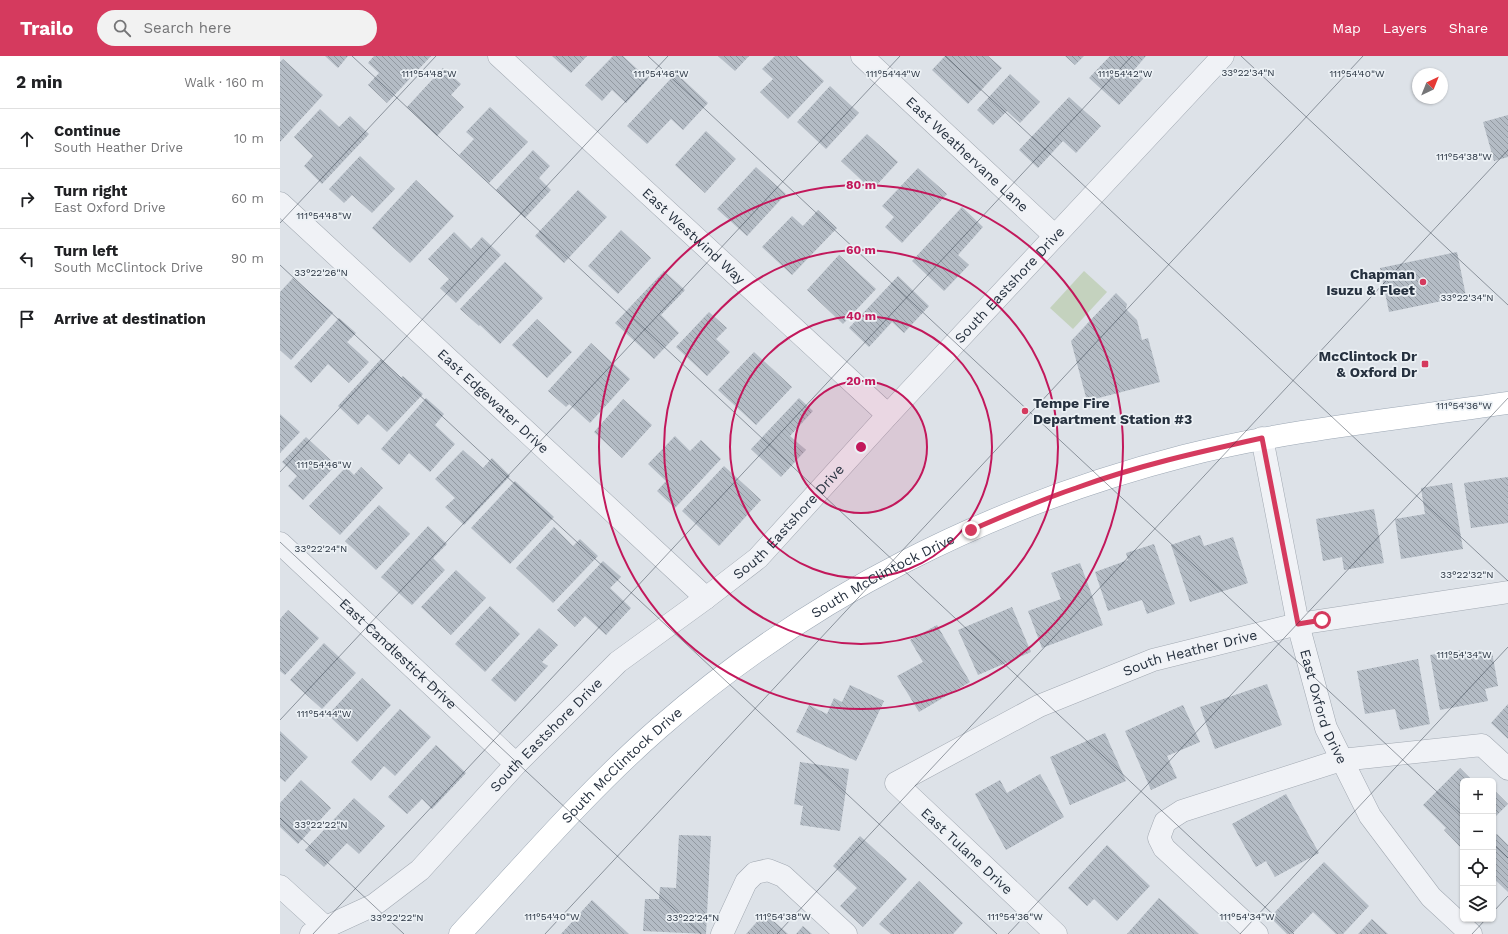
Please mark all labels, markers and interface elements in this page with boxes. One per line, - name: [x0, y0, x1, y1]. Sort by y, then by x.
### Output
- search box: [97, 10, 377, 46]
- text: Trailo: [20, 17, 73, 40]
- icon: search: [111, 17, 133, 39]
- text: Search here: [143, 19, 231, 37]
- text: Map: [1332, 20, 1361, 36]
- text: Layers: [1383, 20, 1427, 36]
- text: Share: [1449, 20, 1488, 36]
- text: 33°22'34"N: [1221, 67, 1275, 78]
- text: 111°54'48"W: [401, 68, 457, 79]
- text: 111°54'46"W: [634, 68, 689, 79]
- text: 111°54'44"W: [866, 68, 921, 79]
- text: 111°54'42"W: [1098, 68, 1153, 79]
- text: 111°54'40"W: [1329, 68, 1385, 79]
- north arrow: [1412, 68, 1448, 104]
- text: 2 min: [16, 72, 62, 92]
- text: Walk · 160 m: [184, 75, 264, 90]
- street label: East Weathervane Lane: [903, 93, 1032, 215]
- text: Continue: [54, 122, 121, 140]
- icon: ahead: [16, 128, 38, 150]
- text: 10 m: [234, 131, 264, 146]
- text: South Heather Drive: [54, 140, 183, 155]
- text: 111°54'38"W: [1436, 151, 1492, 162]
- text: 80 m: [846, 178, 876, 192]
- text: Turn right: [54, 182, 127, 200]
- street label: East Westwind Way: [639, 184, 749, 288]
- icon: right: [16, 188, 38, 210]
- text: 60 m: [231, 191, 264, 206]
- text: East Oxford Drive: [54, 200, 166, 215]
- text: 111°54'48"W: [296, 210, 352, 221]
- street label: South Eastshore Drive: [951, 223, 1067, 346]
- text: Turn left: [54, 242, 118, 260]
- text: 60 m: [846, 243, 876, 257]
- icon: left: [16, 248, 38, 270]
- text: 90 m: [231, 251, 264, 266]
- text: South McClintock Drive: [54, 260, 203, 275]
- place label: Chapman Isuzu & Fleet: [1326, 266, 1415, 298]
- text: 33°22'26"N: [294, 267, 348, 278]
- marker: Chapman Isuzu & Fleet: [1418, 277, 1428, 287]
- text: 33°22'34"N: [1440, 292, 1494, 303]
- icon: arrive: [16, 308, 38, 330]
- text: 40 m: [846, 309, 876, 323]
- text: Arrive at destination: [54, 310, 206, 328]
- street label: East Edgewater Drive: [434, 345, 552, 456]
- place label: McClintock Dr & Oxford Dr: [1319, 348, 1417, 380]
- marker: McClintock Dr & Oxford Dr: [1420, 359, 1430, 369]
- text: 20 m: [846, 374, 876, 388]
- place label: Tempe Fire Department Station #3: [1033, 395, 1192, 427]
- text: 111°54'36"W: [1436, 400, 1492, 411]
- marker: Tempe Fire Department Station #3: [1020, 406, 1030, 416]
- centre of rings: [854, 440, 868, 454]
- text: 111°54'46"W: [297, 459, 352, 470]
- street label: South Eastshore Drive: [730, 461, 847, 582]
- route end: [962, 521, 980, 539]
- street label: South McClintock Drive: [808, 531, 957, 621]
- text: 33°22'24"N: [295, 543, 347, 554]
- text: 33°22'32"N: [1440, 569, 1494, 580]
- street label: East Candlestick Drive: [336, 595, 460, 712]
- route start: [1313, 611, 1331, 629]
- street label: South Heather Drive: [1121, 626, 1259, 679]
- street label: East Oxford Drive: [1297, 647, 1351, 766]
- text: 111°54'34"W: [1436, 649, 1492, 660]
- street label: South Eastshore Drive: [487, 675, 605, 795]
- street label: South McClintock Drive: [558, 704, 685, 826]
- text: 111°54'44"W: [297, 708, 352, 719]
- map controls: [1460, 778, 1496, 922]
- button: +: [1460, 778, 1496, 814]
- street label: East Tulane Drive: [918, 804, 1016, 898]
- button: −: [1460, 814, 1496, 850]
- text: 33°22'22"N: [294, 819, 348, 830]
- button: locate: [1460, 850, 1496, 886]
- button: layers: [1460, 886, 1496, 922]
- text: 111°54'40"W: [524, 911, 580, 922]
- text: 111°54'38"W: [755, 911, 811, 922]
- text: 111°54'36"W: [987, 911, 1043, 922]
- text: 111°54'34"W: [1219, 911, 1275, 922]
- text: 33°22'22"N: [370, 912, 424, 923]
- text: 33°22'24"N: [667, 912, 719, 923]

